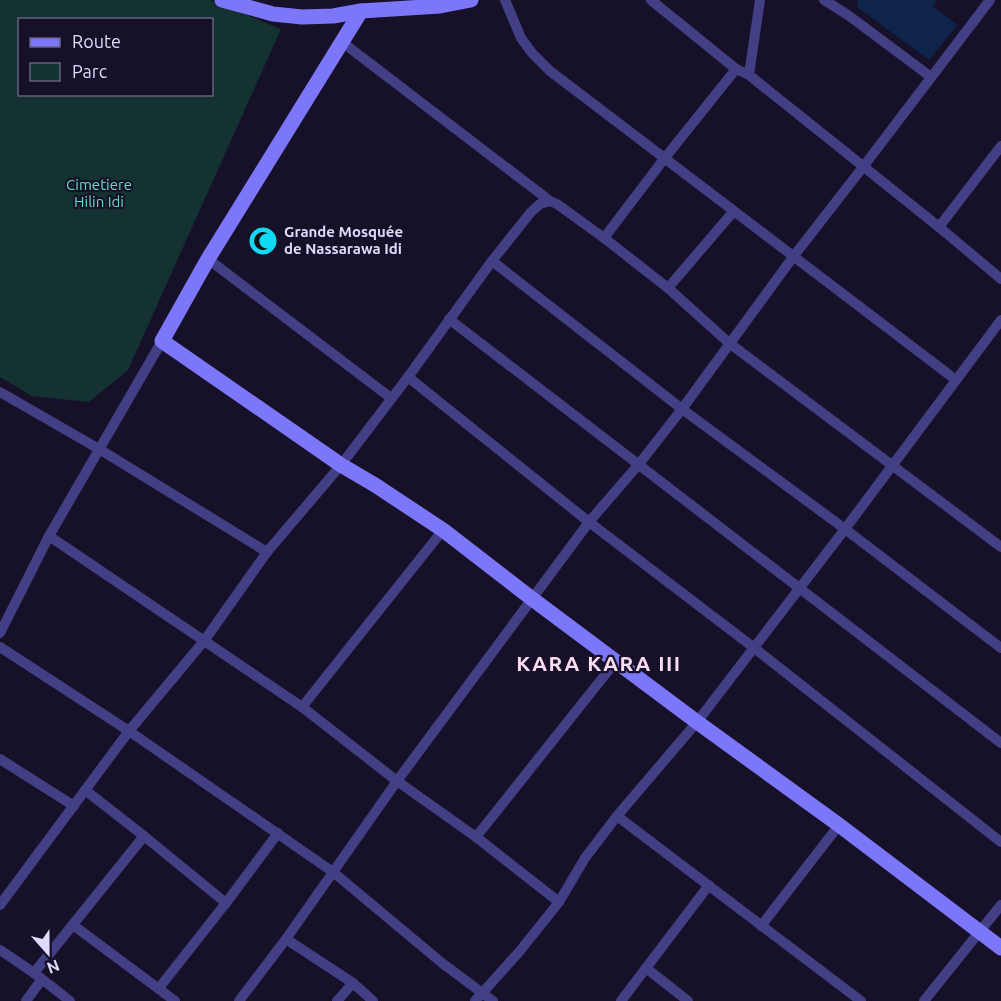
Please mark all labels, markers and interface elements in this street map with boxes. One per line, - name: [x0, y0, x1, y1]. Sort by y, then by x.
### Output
- legend: [18, 18, 213, 96]
- text: Route: [72, 31, 121, 51]
- text: Parc: [72, 61, 107, 81]
- park label: Cimetiere Hilin Idi: [66, 176, 132, 210]
- place label: Grande Mosquée de Nassarawa Idi: [284, 223, 403, 257]
- mosque icon: Grande Mosquée de Nassarawa Idi: [247, 225, 279, 257]
- district label: KARA KARA III: [516, 651, 682, 675]
- north arrow: [18, 923, 78, 983]
- text: N: [45, 956, 62, 978]

